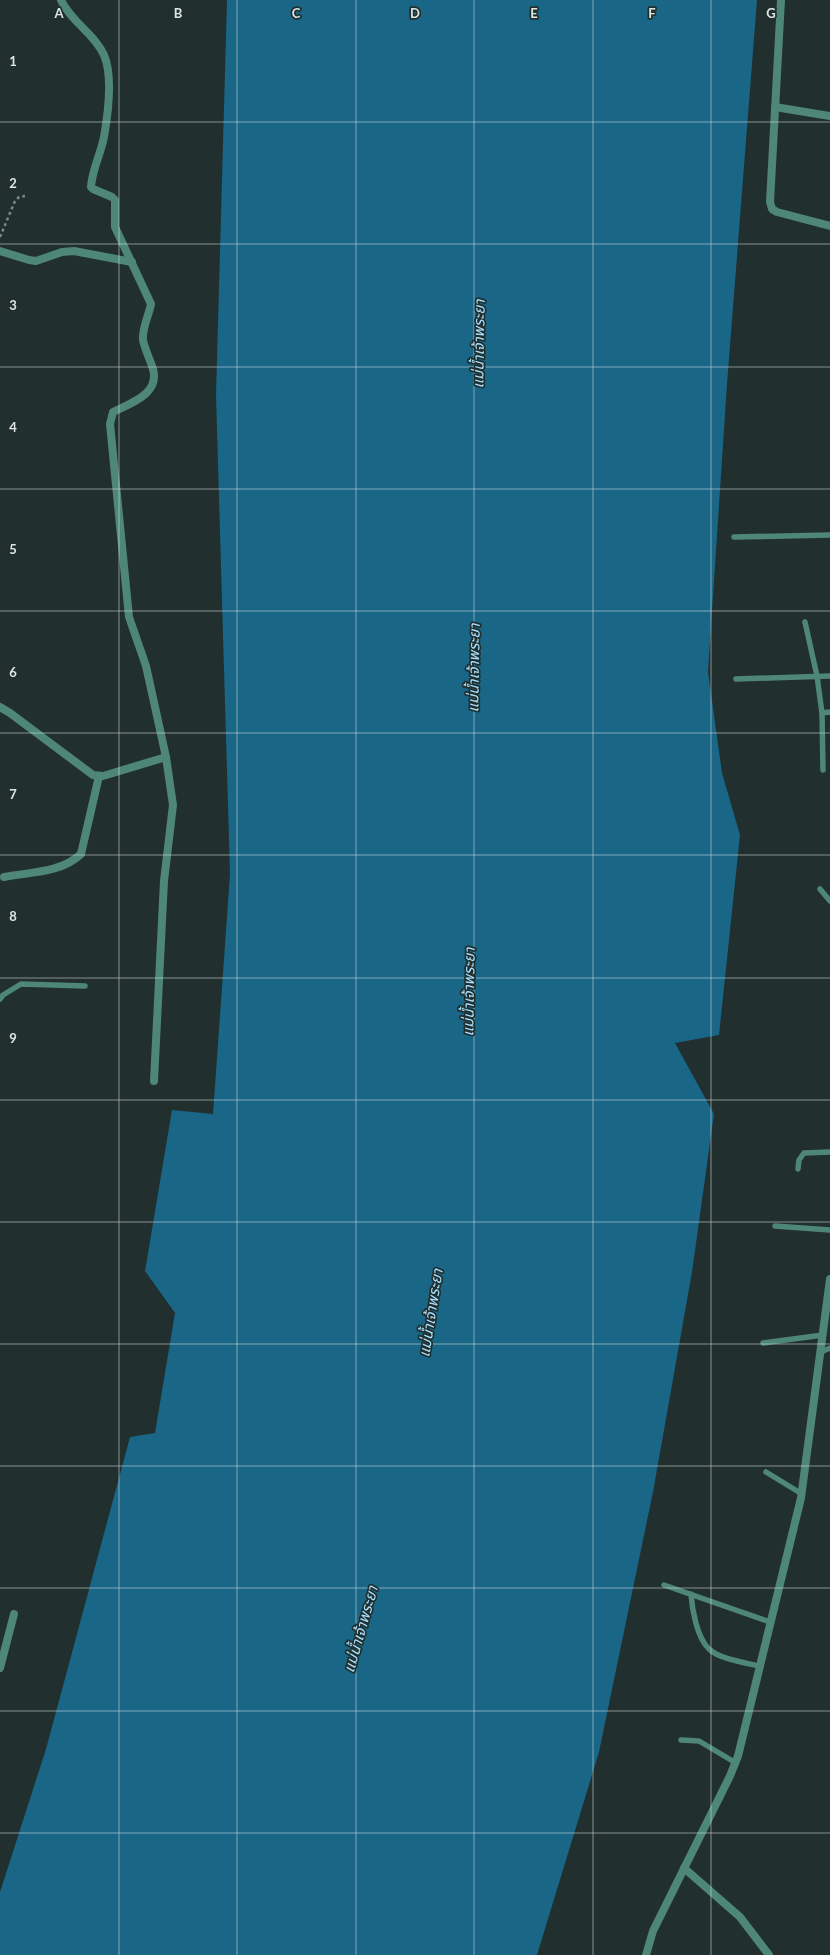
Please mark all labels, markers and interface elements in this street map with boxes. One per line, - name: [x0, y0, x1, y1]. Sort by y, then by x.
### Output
- text: A: [53, 5, 64, 21]
- text: B: [174, 5, 183, 21]
- text: C: [292, 5, 301, 21]
- text: D: [410, 5, 420, 21]
- text: E: [530, 5, 538, 21]
- text: F: [648, 5, 656, 21]
- text: G: [766, 5, 776, 21]
- text: 1: [9, 53, 17, 69]
- text: 2: [9, 175, 17, 191]
- text: 3: [9, 297, 17, 313]
- water label: แม่น้ำเจ้าพระยา: [467, 298, 488, 389]
- text: 4: [9, 419, 17, 435]
- text: 5: [9, 541, 17, 557]
- water label: แม่น้ำเจ้าพระยา: [462, 622, 483, 713]
- text: 6: [9, 664, 17, 680]
- text: 7: [9, 786, 17, 802]
- text: 8: [9, 908, 17, 924]
- water label: แม่น้ำเจ้าพระยา: [457, 946, 478, 1037]
- text: 9: [9, 1030, 17, 1046]
- water label: แม่น้ำเจ้าพระยา: [413, 1267, 446, 1358]
- water label: แม่น้ำเจ้าพระยา: [338, 1583, 381, 1674]

